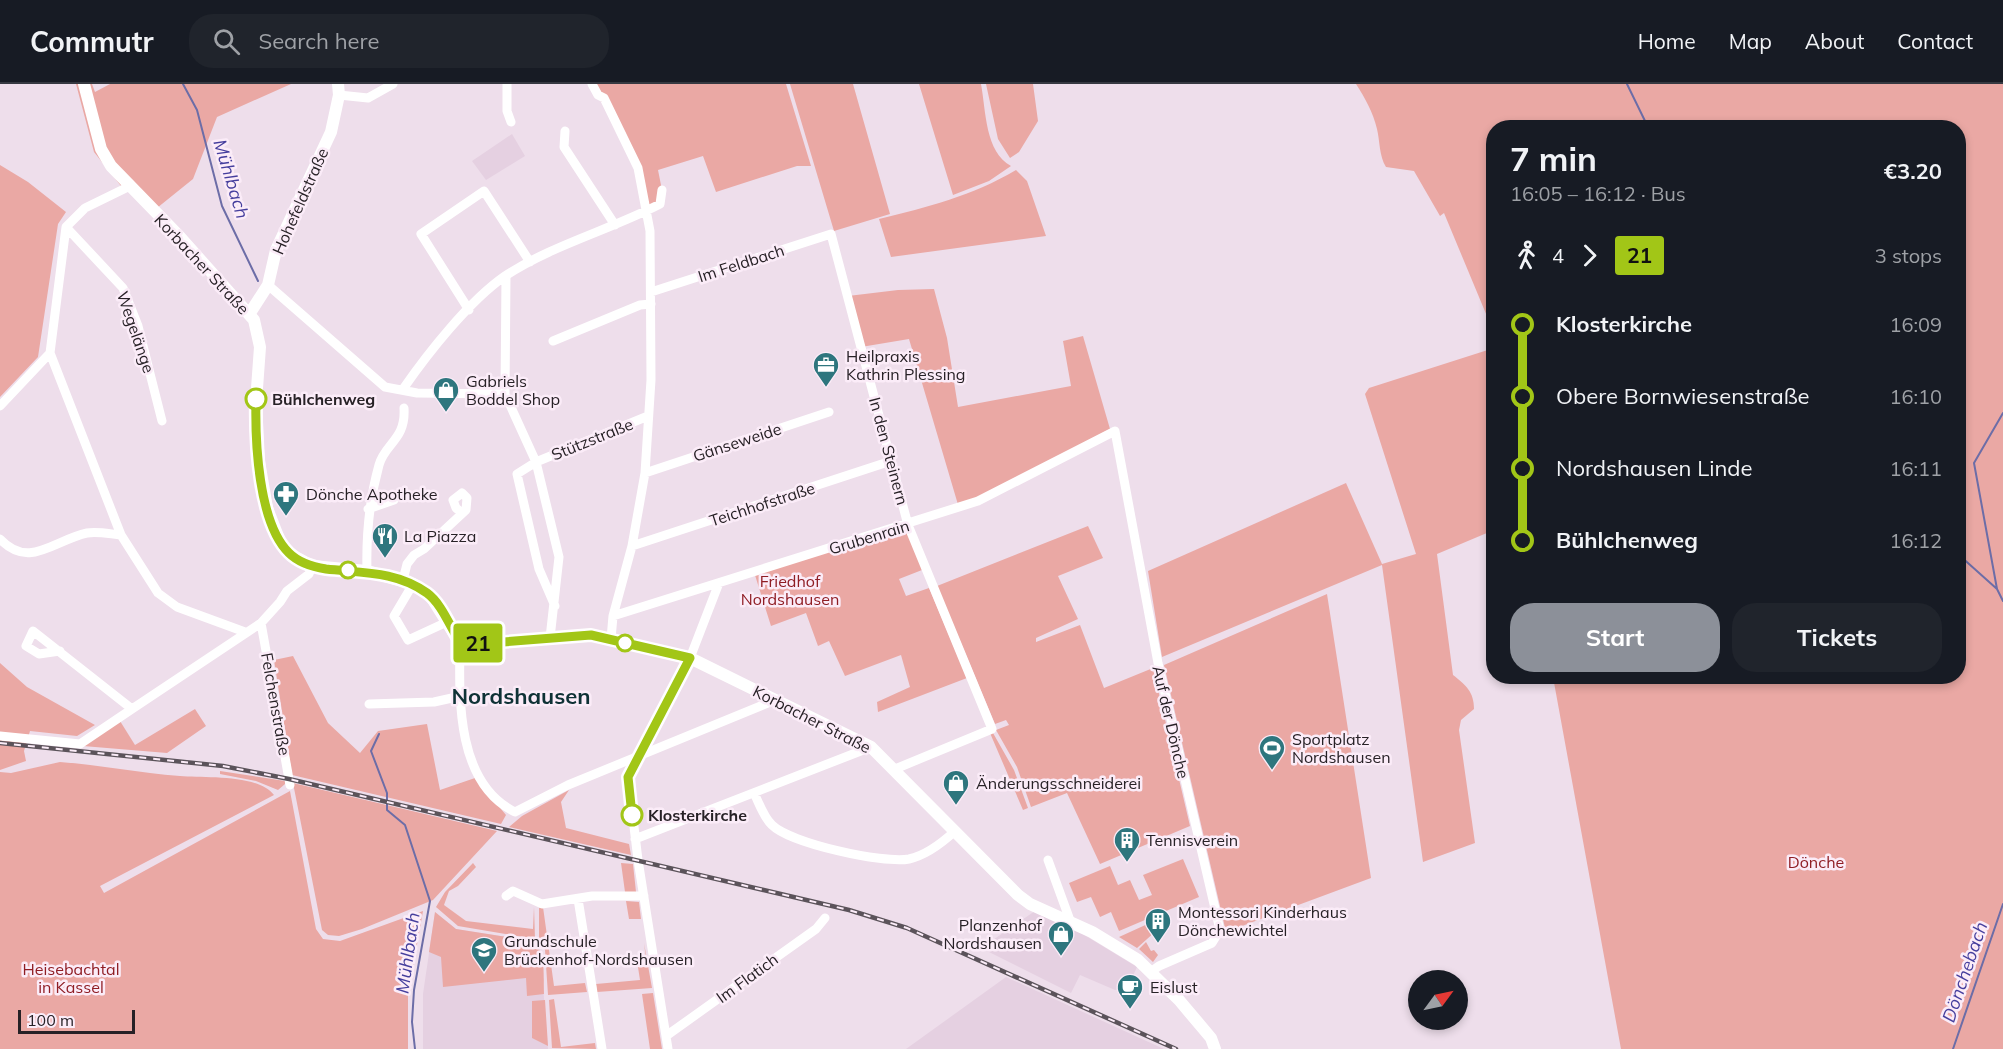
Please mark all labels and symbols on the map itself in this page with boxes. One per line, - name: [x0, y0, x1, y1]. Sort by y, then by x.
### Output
- water label: Mühlbach: [209, 136, 254, 221]
- street label: Hohefeldstraße: [268, 145, 332, 257]
- street label: Korbacher Straße: [150, 210, 254, 318]
- street label: Im Feldbach: [695, 240, 787, 286]
- street label: Wegelänge: [113, 289, 159, 375]
- place label: Heilpraxis Kathrin Plessing: [846, 346, 966, 384]
- office icon: Heilpraxis Kathrin Plessing: [811, 350, 841, 388]
- place label: Gabriels Boddel Shop: [466, 371, 560, 409]
- shop icon: Gabriels Boddel Shop: [431, 375, 461, 413]
- marker: Bühlchenweg: [245, 388, 267, 410]
- place label: Bühlchenweg: [272, 389, 375, 409]
- street label: In den Steinern: [865, 395, 913, 507]
- street label: Stützstraße: [548, 414, 636, 464]
- street label: Gänseweide: [690, 418, 784, 466]
- street label: Teichhofstraße: [707, 478, 817, 530]
- pharmacy icon: Dönche Apotheke: [271, 479, 301, 517]
- place label: Dönche Apotheke: [306, 484, 437, 504]
- street label: Grubenrain: [826, 515, 912, 559]
- restaurant icon: La Piazza: [370, 521, 400, 559]
- place label: La Piazza: [404, 526, 476, 546]
- unlabelled marker: [339, 561, 357, 579]
- park label: Friedhof Nordshausen: [741, 571, 839, 609]
- line badge: 21: [451, 624, 505, 662]
- unlabelled marker: [616, 634, 634, 652]
- street label: Felchenstraße: [257, 651, 295, 757]
- street label: Auf der Dönche: [1148, 664, 1194, 780]
- street label: Korbacher Straße: [750, 681, 874, 757]
- district label: Nordshausen: [451, 682, 591, 710]
- place label: Sportplatz Nordshausen: [1292, 729, 1391, 767]
- sports icon: Sportplatz Nordshausen: [1257, 733, 1287, 771]
- shop icon: Änderungsschneiderei: [941, 768, 971, 806]
- place label: Änderungsschneiderei: [976, 773, 1141, 793]
- marker: Klosterkirche: [621, 804, 643, 826]
- place label: Klosterkirche: [648, 805, 747, 825]
- building icon: Tennisverein: [1112, 825, 1142, 863]
- place label: Tennisverein: [1146, 830, 1238, 850]
- park label: Dönche: [1788, 852, 1844, 872]
- place label: Montessori Kinderhaus Dönchewichtel: [1178, 902, 1347, 940]
- building icon: Montessori Kinderhaus Dönchewichtel: [1143, 906, 1173, 944]
- water label: Mühlbach: [390, 911, 425, 995]
- place label: Planzenhof Nordshausen: [943, 915, 1043, 953]
- shop icon: Planzenhof Nordshausen: [1046, 919, 1076, 957]
- water label: Dönchebach: [1937, 919, 1992, 1025]
- place label: Grundschule Brückenhof-Nordshausen: [504, 931, 693, 969]
- school or university icon: Grundschule Brückenhof-Nordshausen: [469, 935, 499, 973]
- street label: Im Flatich: [712, 949, 782, 1007]
- park label: Heisebachtal in Kassel: [23, 959, 119, 997]
- north arrow: [1408, 970, 1468, 1030]
- cafe icon: Eislust: [1115, 972, 1145, 1010]
- place label: Eislust: [1150, 977, 1198, 997]
- scale bar: [18, 1007, 135, 1034]

